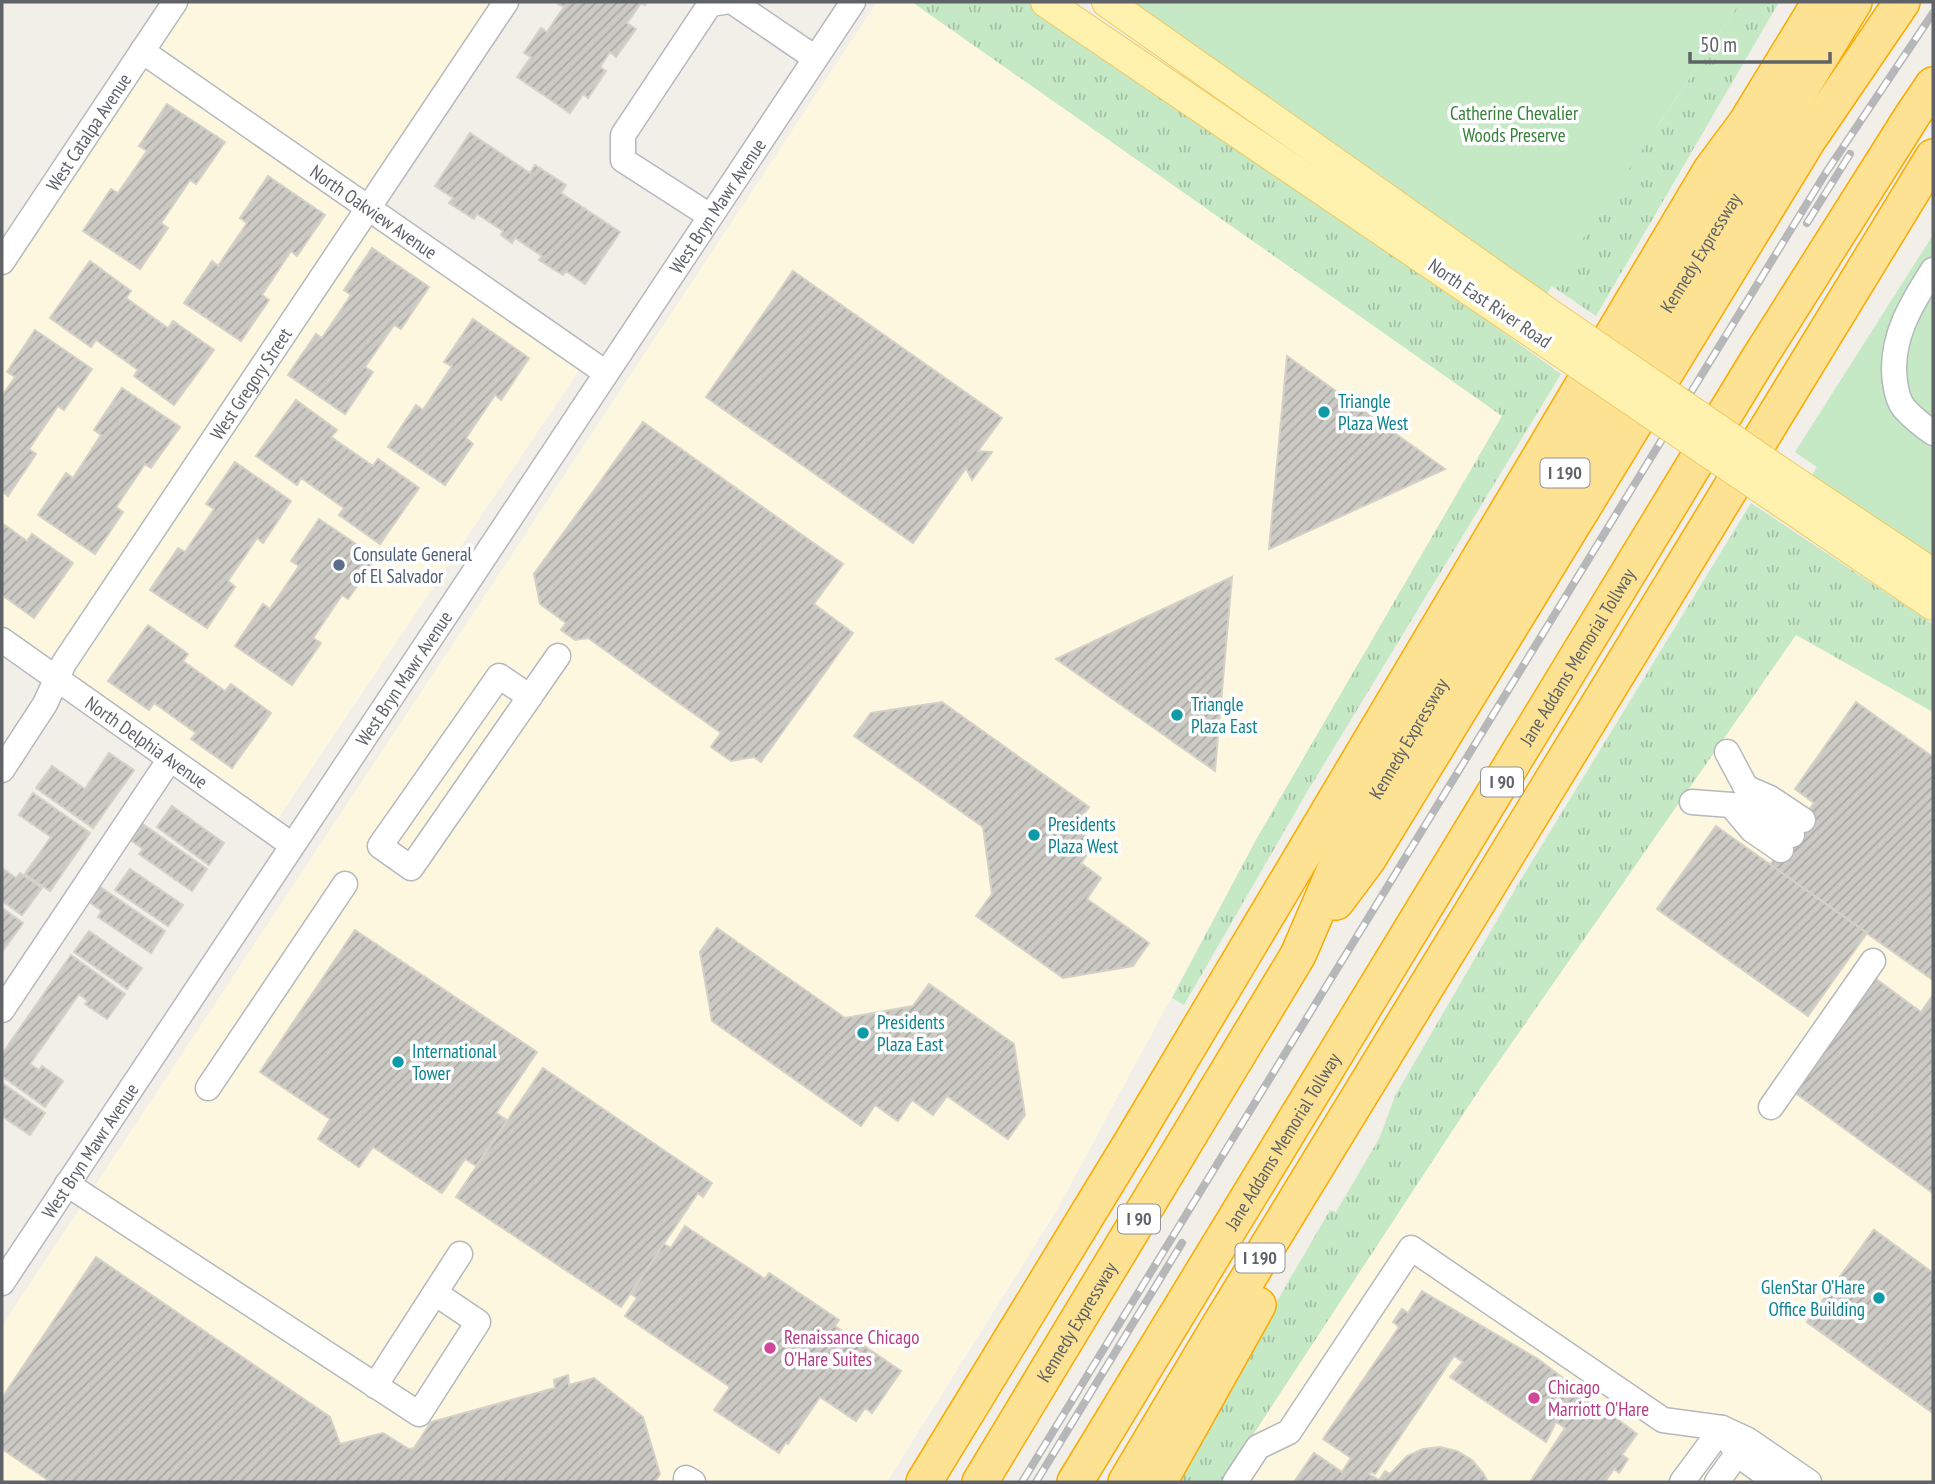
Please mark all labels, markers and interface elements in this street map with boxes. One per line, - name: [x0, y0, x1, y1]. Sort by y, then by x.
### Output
- scale bar: [1690, 21, 1830, 65]
- text: 50 m: [1700, 31, 1737, 58]
- street label: West Catalpa Avenue: [41, 69, 136, 196]
- park label: Catherine Chevalier Woods Preserve: [1450, 101, 1579, 147]
- street label: West Bryn Mawr Avenue: [664, 134, 771, 278]
- street label: North Oakview Avenue: [306, 159, 442, 264]
- street label: Kennedy Expressway: [1655, 188, 1747, 317]
- street label: North East River Road: [1424, 253, 1556, 353]
- street label: West Gregory Street: [205, 322, 297, 444]
- place label: Triangle Plaza West: [1338, 389, 1409, 435]
- marker: Triangle Plaza West: [1316, 404, 1332, 420]
- road number: I 190: [1540, 458, 1590, 488]
- place label: Consulate General of El Salvador: [353, 542, 473, 588]
- marker: Consulate General of El Salvador: [331, 557, 347, 573]
- street label: Jane Addams Memorial Tollway: [1514, 563, 1641, 751]
- street label: West Bryn Mawr Avenue: [350, 606, 457, 750]
- street label: Kennedy Expressway: [1363, 673, 1454, 803]
- street label: North Delphia Avenue: [81, 691, 212, 794]
- place label: Triangle Plaza East: [1191, 692, 1258, 738]
- marker: Triangle Plaza East: [1169, 707, 1185, 723]
- road number: I 90: [1481, 768, 1523, 796]
- place label: Presidents Plaza West: [1048, 812, 1119, 858]
- marker: Presidents Plaza West: [1026, 827, 1042, 843]
- place label: Presidents Plaza East: [877, 1010, 945, 1056]
- marker: Presidents Plaza East: [855, 1025, 871, 1041]
- place label: International Tower: [412, 1039, 497, 1085]
- street label: Jane Addams Memorial Tollway: [1219, 1048, 1346, 1235]
- marker: International Tower: [390, 1054, 406, 1070]
- street label: West Bryn Mawr Avenue: [37, 1078, 144, 1223]
- road number: I 90: [1118, 1204, 1160, 1234]
- road number: I 190: [1236, 1244, 1284, 1273]
- street label: Kennedy Expressway: [1031, 1257, 1122, 1386]
- place label: GlenStar O’Hare Office Building: [1761, 1275, 1865, 1321]
- marker: GlenStar O’Hare Office Building: [1871, 1290, 1887, 1306]
- place label: Renaissance Chicago O'Hare Suites: [784, 1325, 919, 1371]
- marker: Renaissance Chicago O'Hare Suites: [762, 1340, 778, 1356]
- place label: Chicago Marriott O'Hare: [1548, 1375, 1649, 1421]
- marker: Chicago Marriott O'Hare: [1526, 1390, 1542, 1406]

